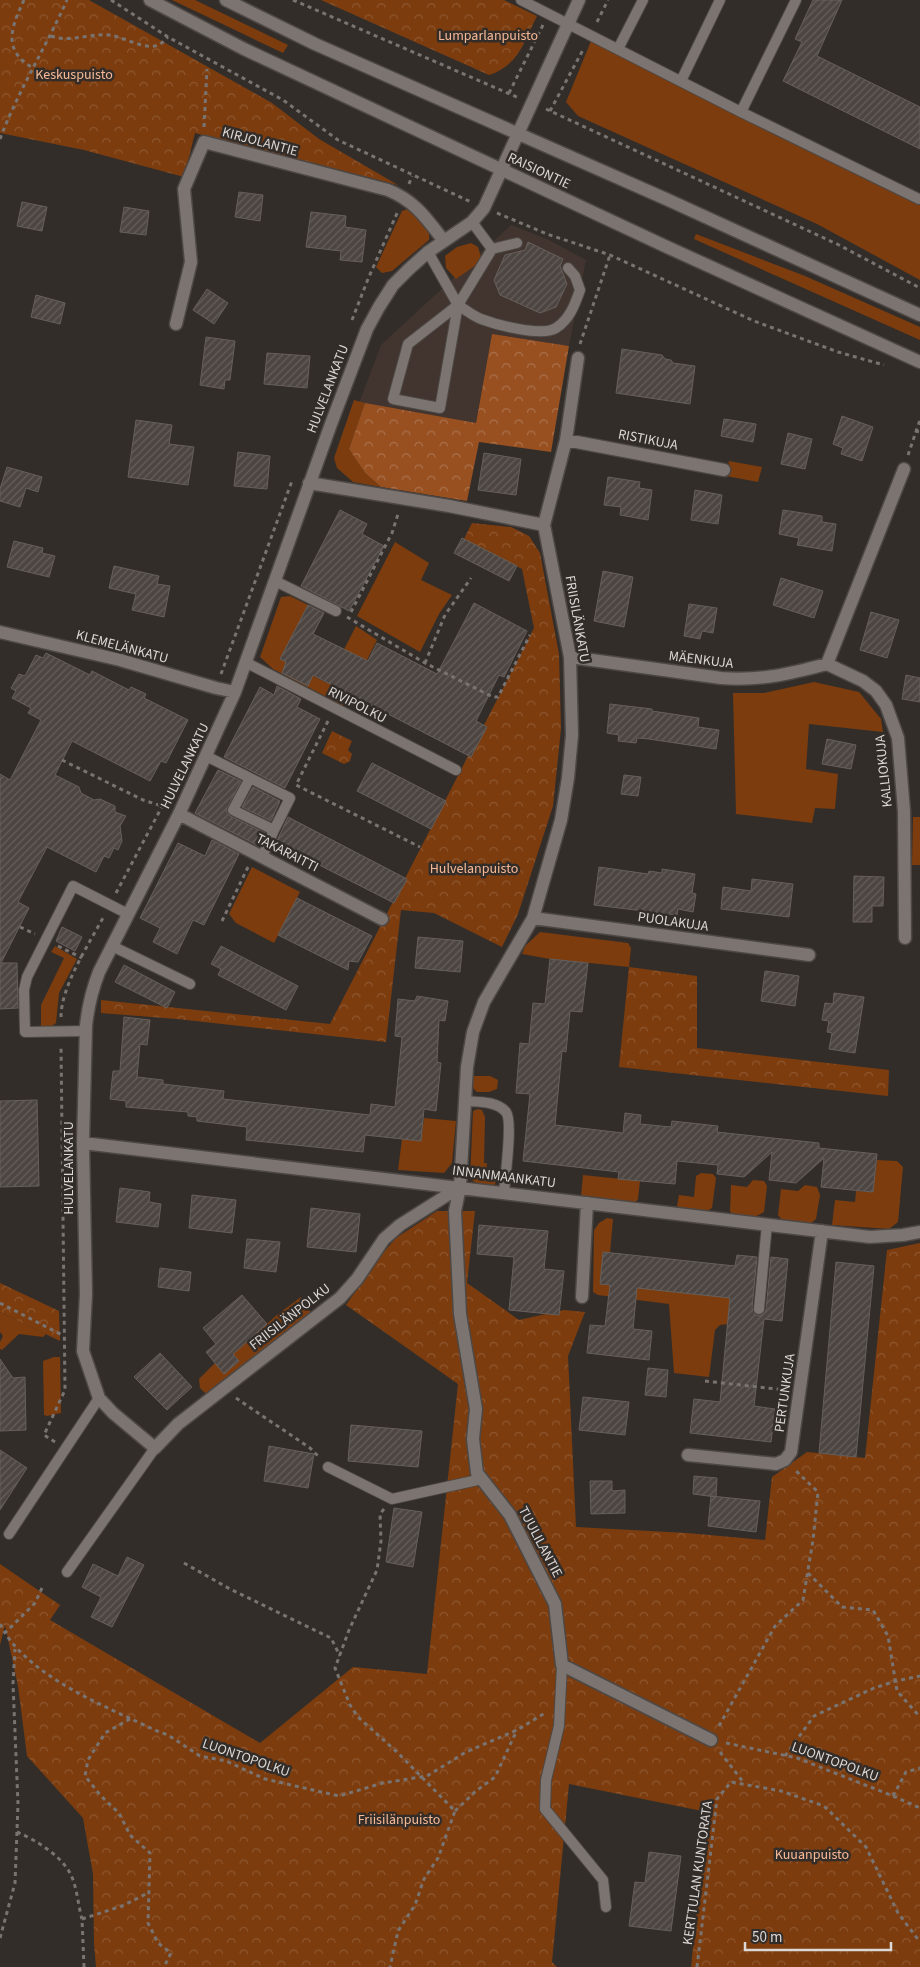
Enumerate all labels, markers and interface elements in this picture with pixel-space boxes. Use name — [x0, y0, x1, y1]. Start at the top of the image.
park label: Lumparlanpuisto — [438, 26, 538, 46]
park label: Keskuspuisto — [35, 65, 113, 85]
street label: KIRJOLANTIE — [220, 122, 300, 162]
street label: RAISIONTIE — [504, 148, 574, 194]
street label: HULVELANKATU — [302, 342, 354, 436]
street label: RISTIKUJA — [616, 424, 680, 456]
street label: FRIISILÄNKATU — [559, 574, 595, 664]
street label: KLEMELÄNKATU — [74, 625, 170, 669]
street label: MÄENKUJA — [668, 646, 735, 674]
street label: RIVIPOLKU — [324, 682, 390, 728]
street label: HULVELANKATU — [156, 720, 214, 812]
street label: KALLIOKUJA — [870, 733, 898, 808]
street label: TAKARAITTI — [252, 829, 322, 877]
park label: Hulvelanpuisto — [430, 859, 518, 879]
street label: PUOLAKUJA — [636, 907, 710, 937]
street label: HULVELANKATU — [59, 1121, 79, 1215]
street label: INNANMAANKATU — [451, 1161, 557, 1193]
street label: FRIISILÄNPOLKU — [245, 1279, 335, 1355]
street label: PERTUNKUJA — [770, 1352, 800, 1434]
street label: TUULILANTIE — [513, 1503, 567, 1581]
street label: LUONTOPOLKU — [200, 1734, 292, 1782]
street label: LUONTOPOLKU — [789, 1737, 881, 1787]
street label: KERTTULAN KUNTORATA — [678, 1799, 718, 1946]
park label: Friisilänpuisto — [358, 1810, 440, 1830]
park label: Kuuanpuisto — [775, 1845, 849, 1865]
scale bar — [745, 1920, 891, 1952]
text: 50 m — [752, 1927, 782, 1948]

